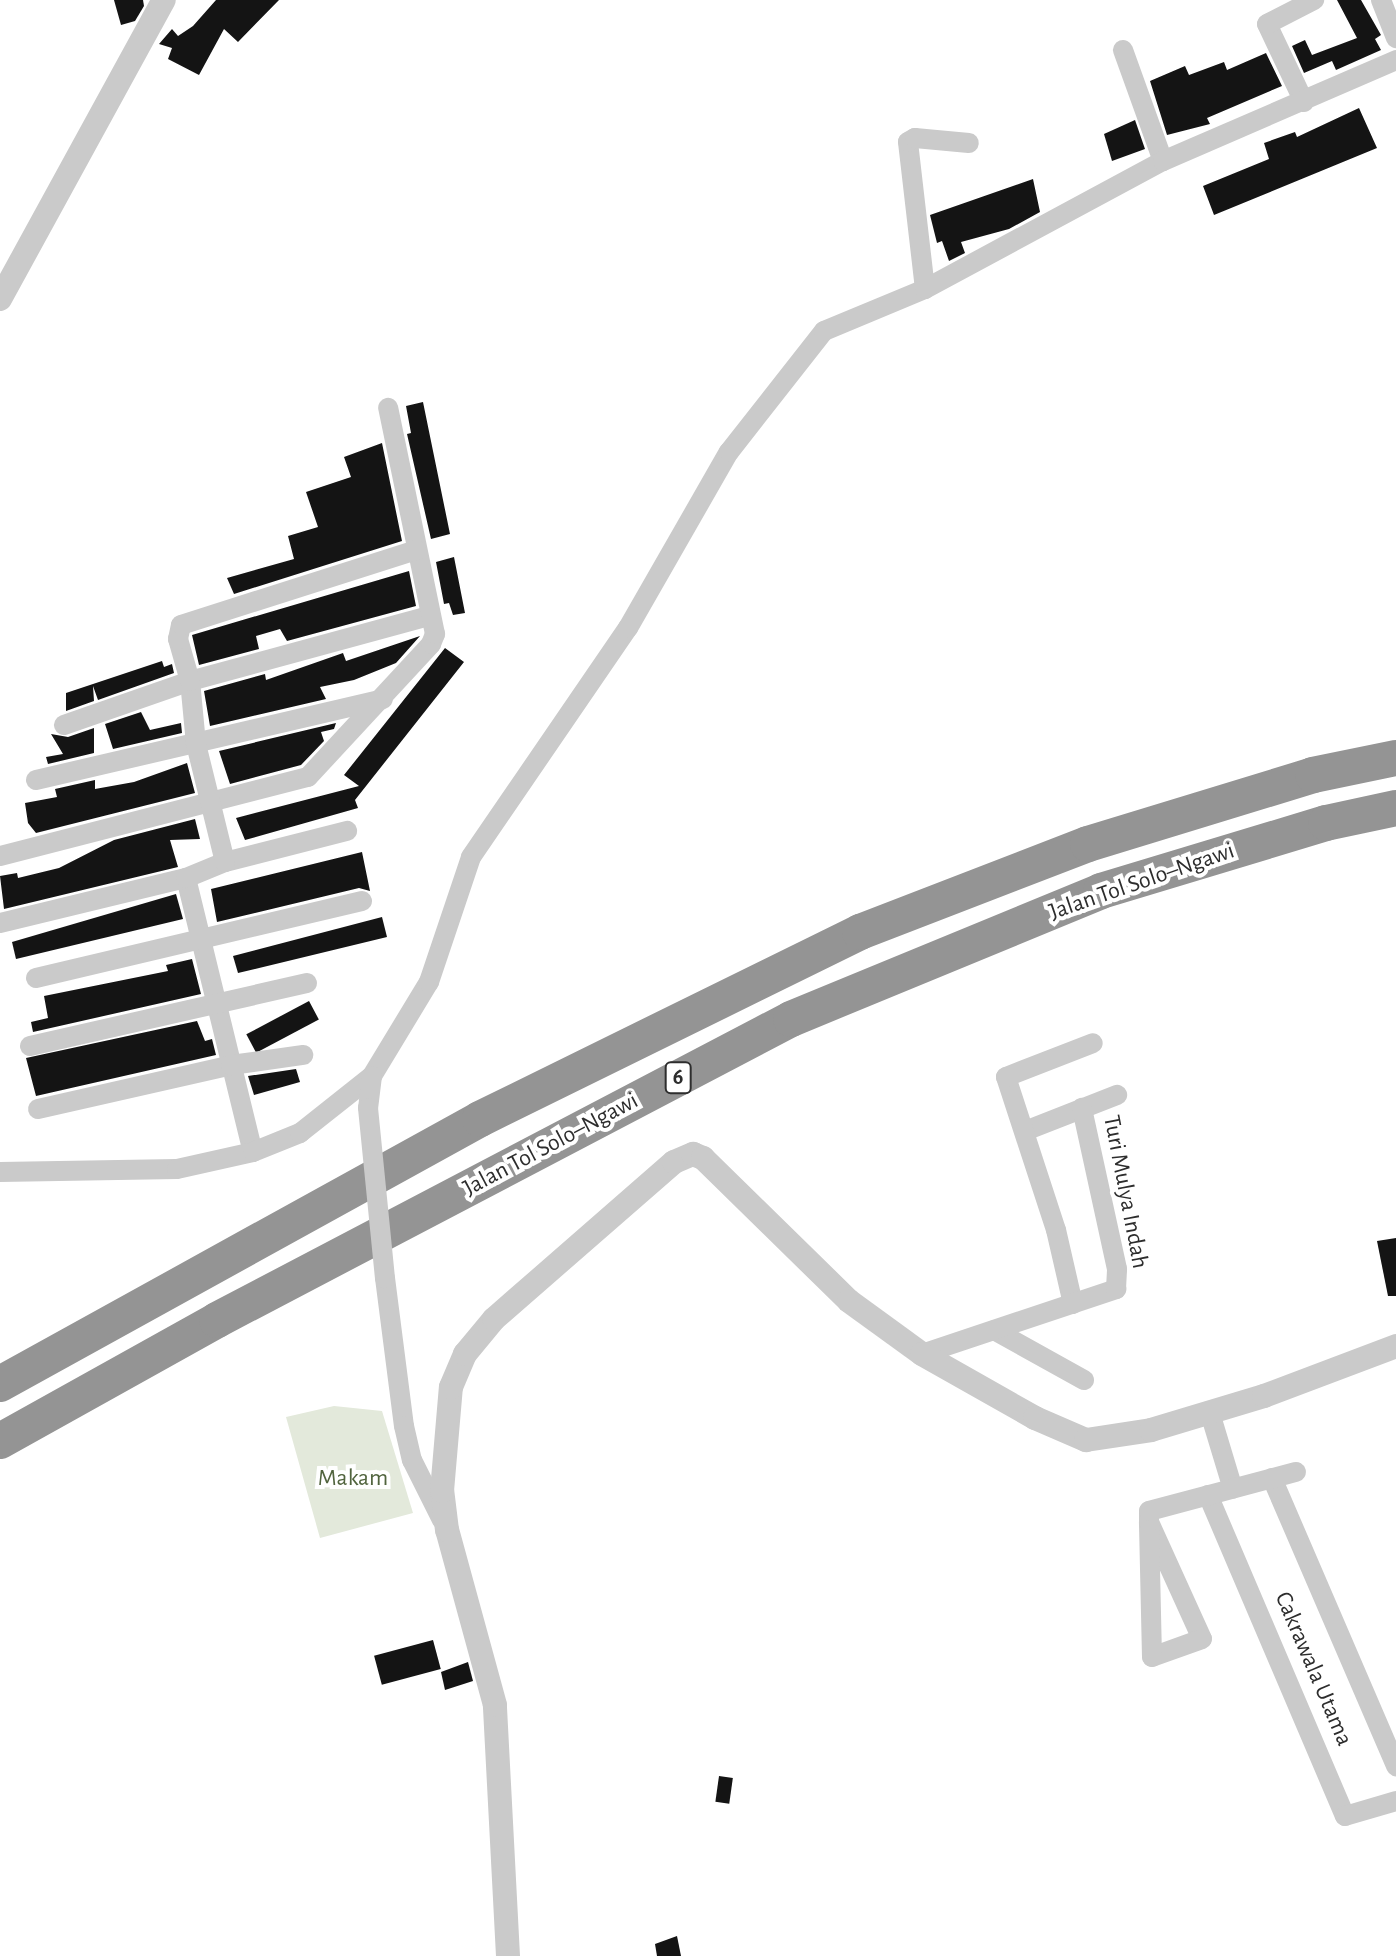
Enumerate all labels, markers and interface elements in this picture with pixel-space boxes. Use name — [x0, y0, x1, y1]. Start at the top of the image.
street label: Jalan Tol Solo–Ngawi — [1046, 837, 1238, 927]
road number: 6 — [664, 1060, 692, 1096]
street label: Jalan Tol Solo–Ngawi — [459, 1087, 643, 1203]
street label: Turi Mulya Indah — [1096, 1113, 1154, 1271]
park label: Makam — [318, 1465, 388, 1493]
street label: Cakrawala Utama — [1268, 1588, 1358, 1750]

